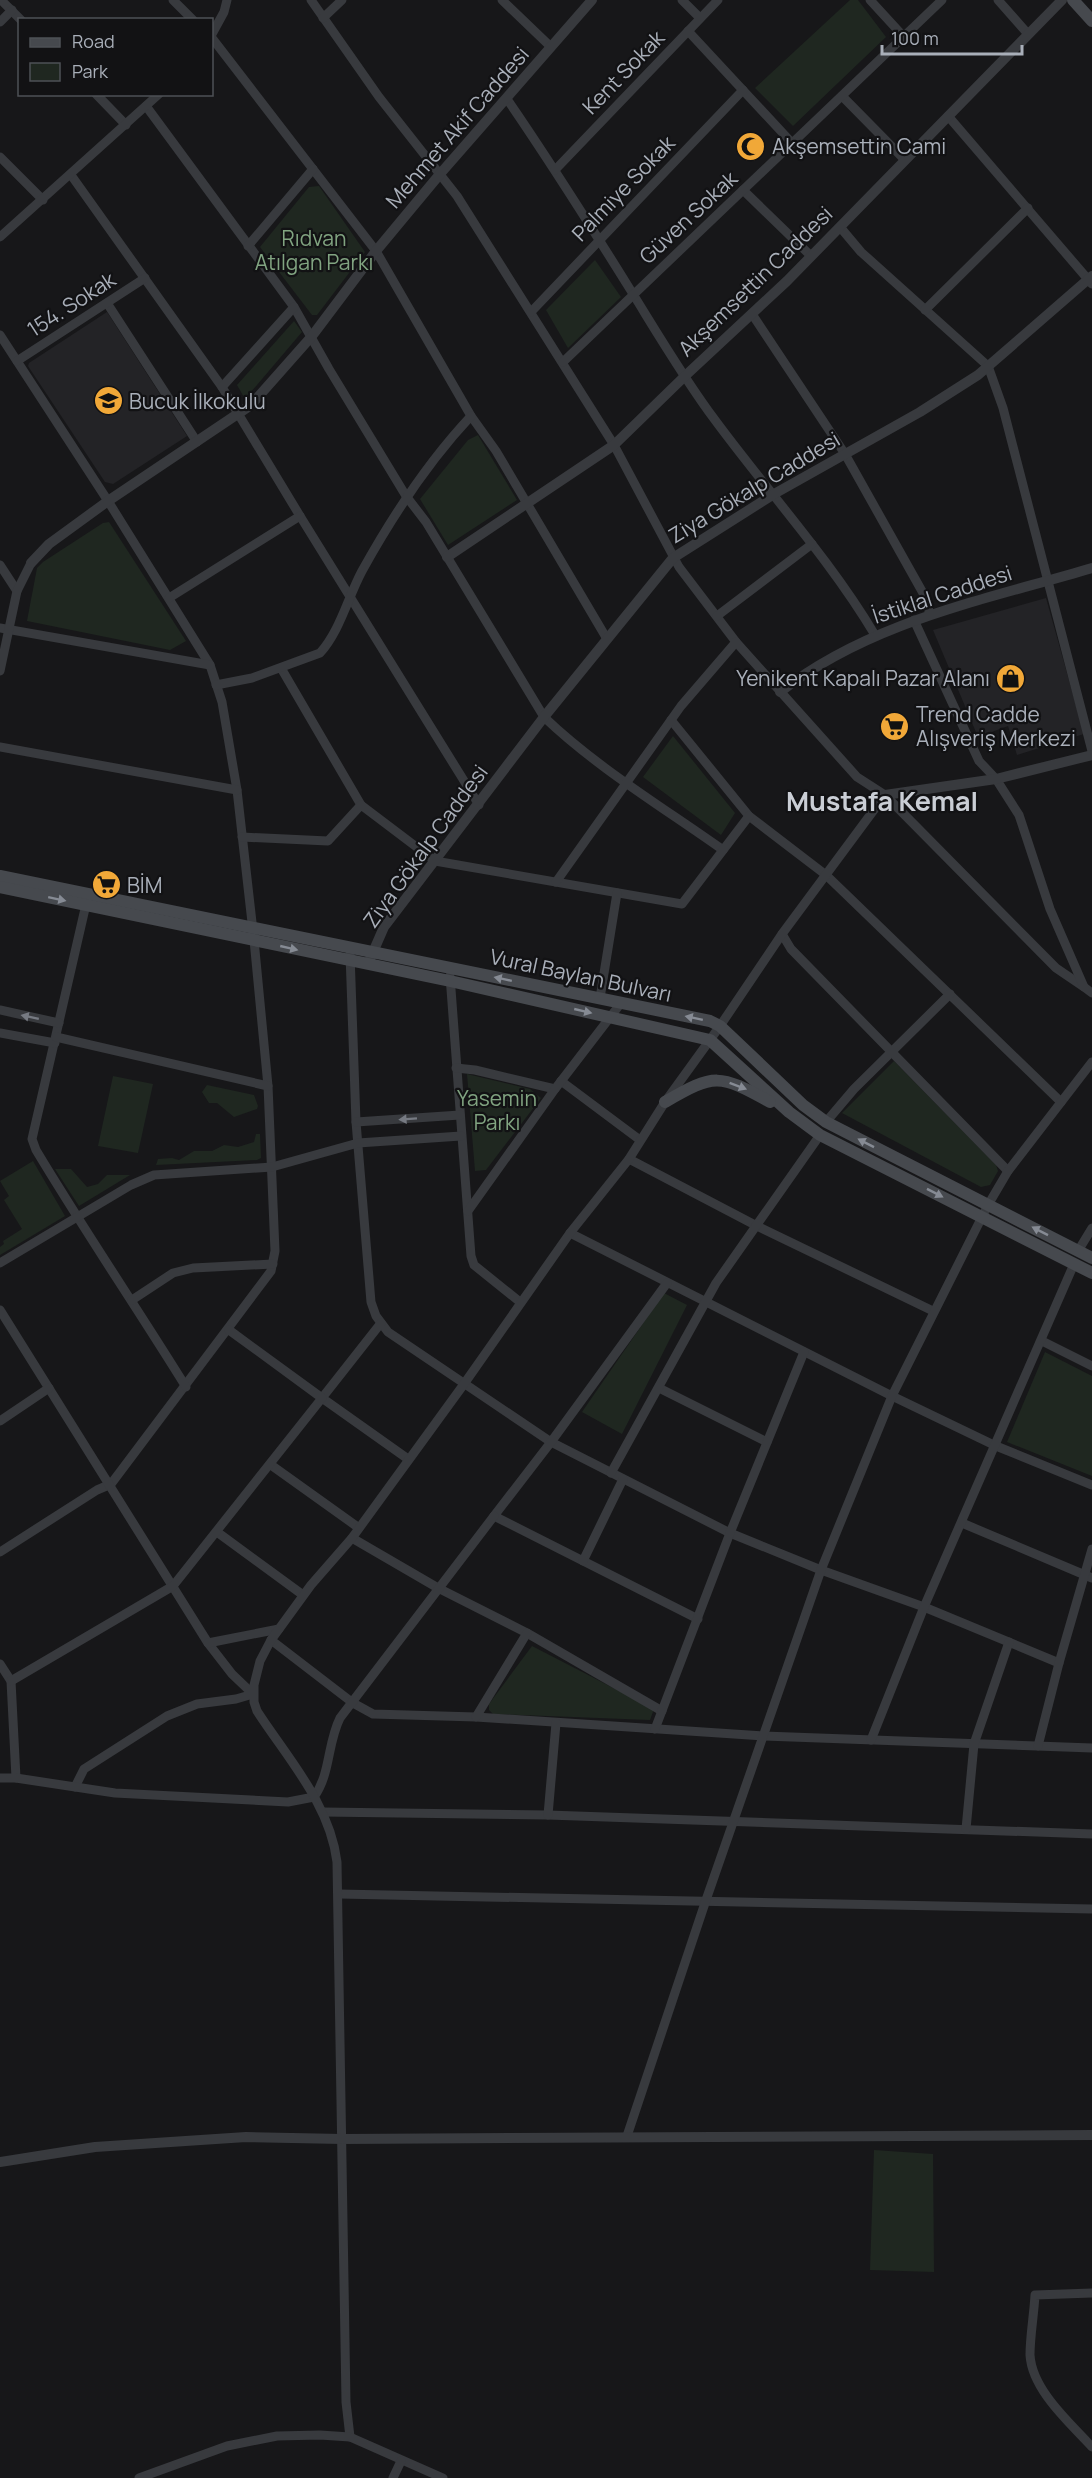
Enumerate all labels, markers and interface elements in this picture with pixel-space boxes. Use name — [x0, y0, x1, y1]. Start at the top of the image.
legend — [18, 18, 213, 96]
scale bar — [882, 18, 1022, 56]
street label: Kent Sokak — [576, 24, 670, 120]
text: 100 m — [891, 26, 939, 50]
text: Road — [72, 29, 115, 53]
street label: Mehmet Akif Caddesi — [379, 40, 535, 214]
text: Park — [72, 59, 109, 83]
street label: Palmiye Sokak — [566, 129, 681, 247]
mosque icon: Akşemsettin Cami — [735, 130, 767, 162]
place label: Akşemsettin Cami — [772, 132, 946, 160]
street label: Güven Sokak — [633, 164, 743, 270]
street label: Akşemsettin Caddesi — [672, 200, 838, 362]
park label: Rıdvan Atılgan Parkı — [255, 224, 373, 276]
street label: 154. Sokak — [22, 265, 121, 343]
school or university icon: Bucuk İlkokulu — [92, 385, 124, 417]
place label: Bucuk İlkokulu — [129, 387, 266, 415]
street label: Ziya Gökalp Caddesi — [663, 425, 845, 549]
street label: İstiklal Caddesi — [869, 558, 1015, 630]
shop icon: Yenikent Kapalı Pazar Alanı — [995, 662, 1027, 694]
place label: Yenikent Kapalı Pazar Alanı — [736, 664, 990, 692]
place label: Trend Cadde Alışveriş Merkezi — [916, 700, 1076, 752]
supermarket icon: Trend Cadde Alışveriş Merkezi — [879, 710, 911, 742]
street label: Ziya Gökalp Caddesi — [356, 759, 494, 933]
district label: Mustafa Kemal — [786, 782, 978, 819]
supermarket icon: BİM — [90, 869, 122, 901]
place label: BİM — [127, 871, 162, 899]
one-way arrow — [48, 895, 67, 905]
street label: Vural Baylan Bulvarı — [488, 942, 674, 1008]
one-way arrow — [280, 943, 299, 953]
one-way arrow — [494, 973, 513, 983]
one-way arrow — [573, 1006, 592, 1016]
one-way arrow — [20, 1011, 39, 1021]
one-way arrow — [685, 1013, 704, 1022]
one-way arrow — [729, 1081, 747, 1091]
park label: Yasemin Parkı — [457, 1084, 537, 1136]
one-way arrow — [399, 1114, 418, 1123]
one-way arrow — [858, 1138, 875, 1148]
one-way arrow — [927, 1188, 944, 1198]
one-way arrow — [1031, 1227, 1049, 1237]

